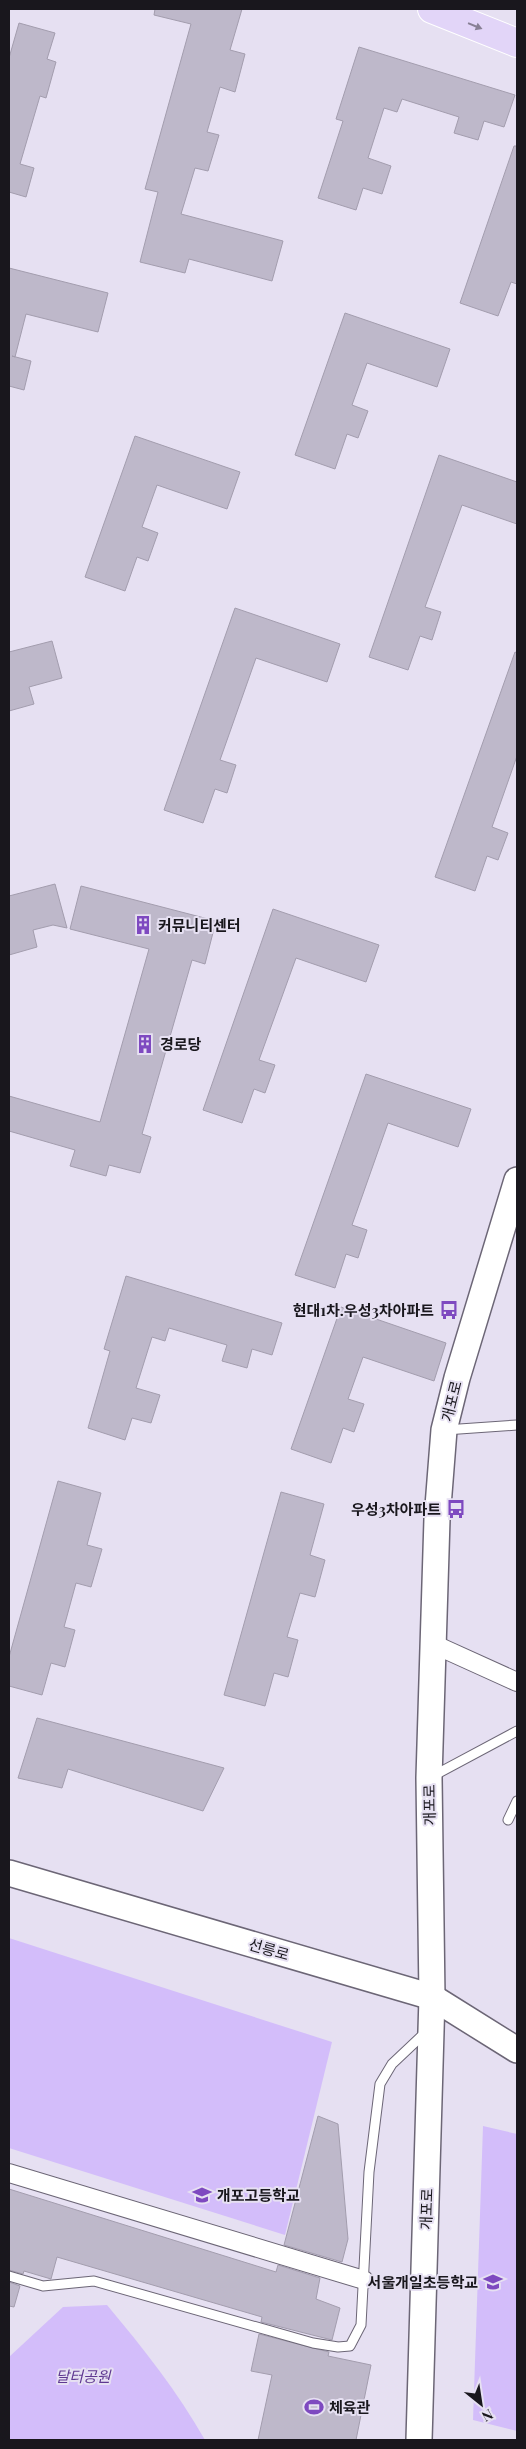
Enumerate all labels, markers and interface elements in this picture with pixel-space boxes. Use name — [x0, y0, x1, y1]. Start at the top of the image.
one-way arrow — [467, 23, 482, 30]
building icon: 커뮤니티센터 — [132, 914, 154, 936]
place label: 커뮤니티센터 — [158, 915, 241, 935]
building icon: 경로당 — [134, 1033, 156, 1055]
place label: 경로당 — [160, 1034, 202, 1054]
bus stop icon: 현대1차.우성3차아파트 — [438, 1299, 460, 1321]
place label: 현대1차.우성3차아파트 — [293, 1300, 434, 1320]
street label: 개포로 — [436, 1378, 466, 1424]
bus stop icon: 우성3차아파트 — [445, 1498, 467, 1520]
place label: 우성3차아파트 — [351, 1499, 441, 1519]
street label: 개포로 — [419, 1784, 439, 1826]
street label: 선릉로 — [246, 1934, 292, 1964]
school or university icon: 개포고등학교 — [191, 2184, 213, 2206]
place label: 개포고등학교 — [217, 2185, 300, 2205]
street label: 개포로 — [415, 2188, 437, 2230]
school or university icon: 서울개일초등학교 — [482, 2271, 504, 2293]
place label: 서울개일초등학교 — [368, 2272, 478, 2292]
park label: 달터공원 — [55, 2366, 112, 2386]
north arrow — [456, 2379, 506, 2429]
sports icon: 체육관 — [303, 2396, 325, 2418]
place label: 체육관 — [329, 2397, 371, 2417]
text: N — [479, 2405, 497, 2426]

